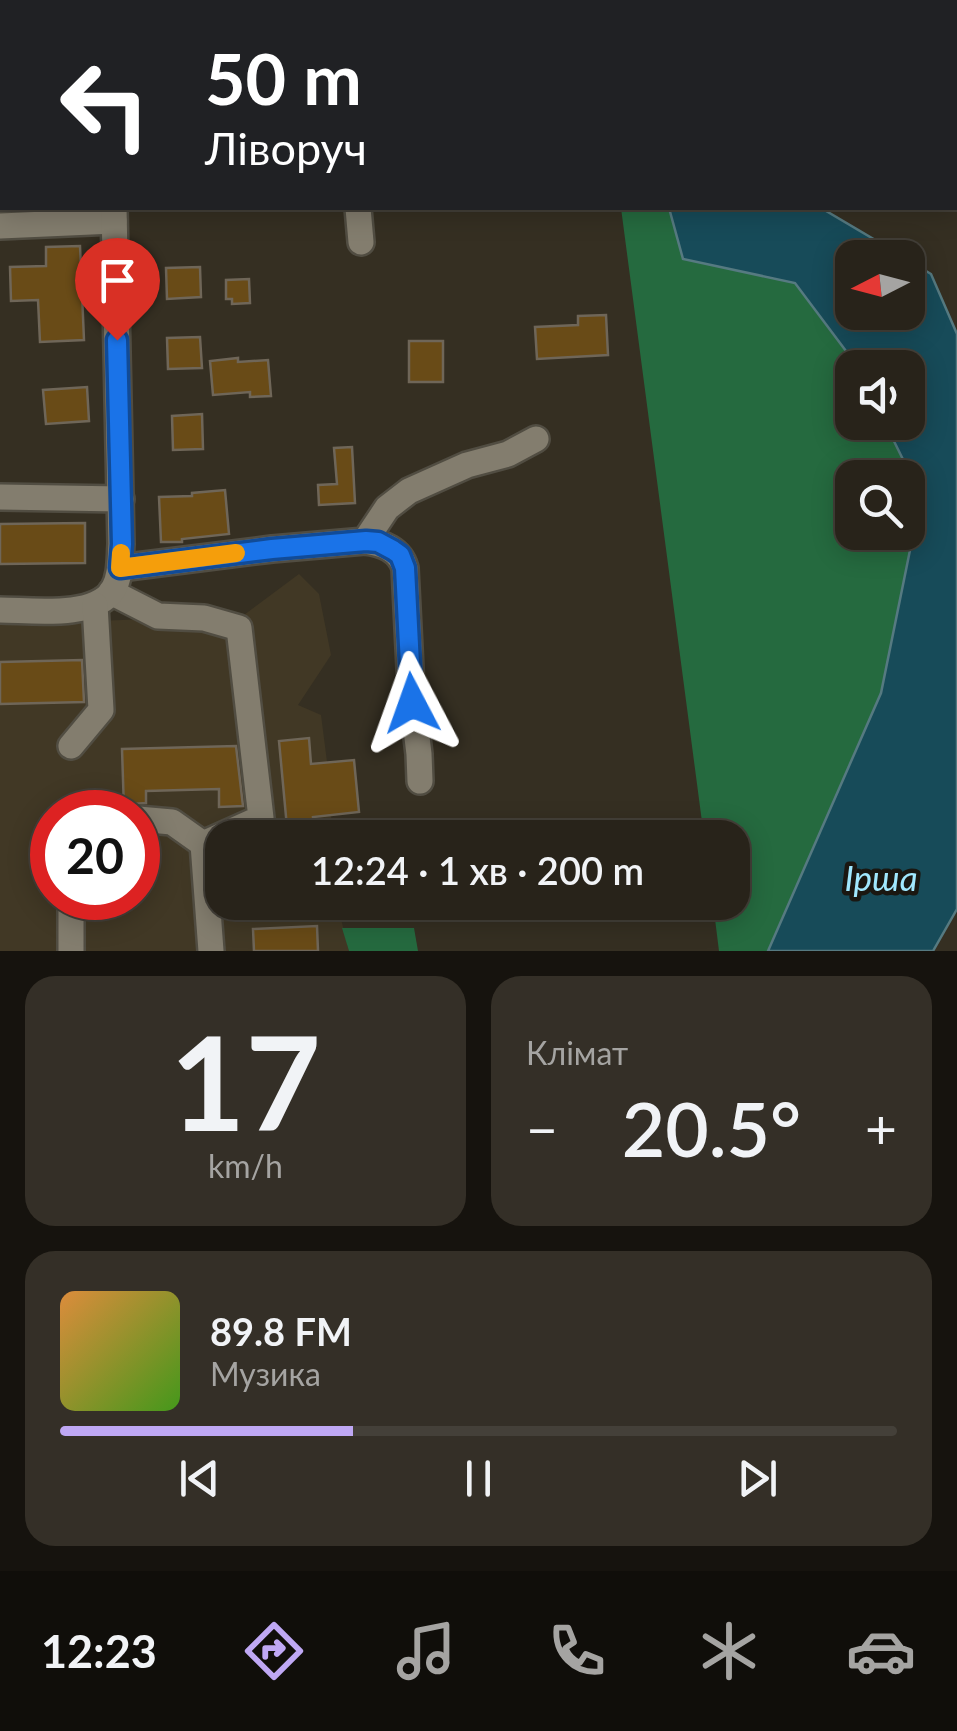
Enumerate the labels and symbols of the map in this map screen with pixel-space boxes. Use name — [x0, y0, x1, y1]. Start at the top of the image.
pin — [75, 238, 160, 341]
north arrow — [835, 240, 925, 330]
position arrow — [360, 651, 464, 755]
speed limit sign: 20 — [30, 790, 160, 920]
water label: Ірша — [844, 856, 918, 898]

